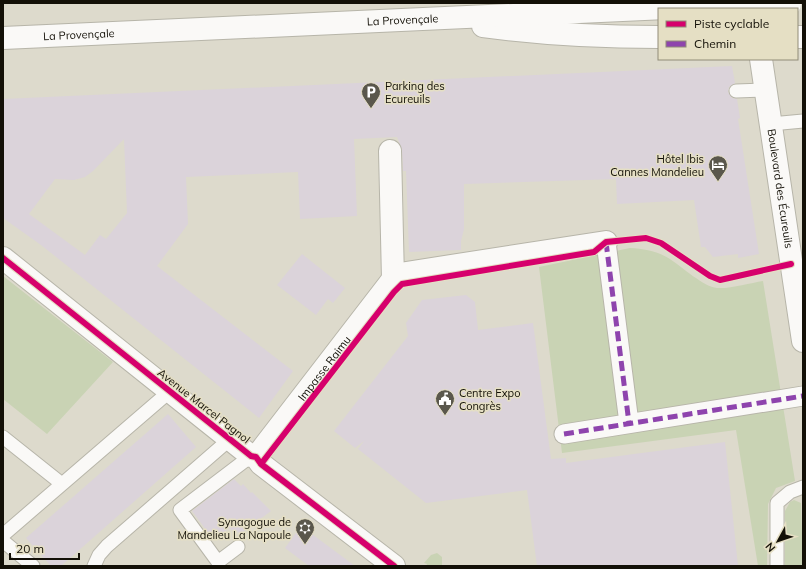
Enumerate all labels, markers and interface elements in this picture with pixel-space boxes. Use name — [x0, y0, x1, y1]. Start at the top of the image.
legend — [658, 8, 798, 60]
street label: La Provençale — [367, 11, 439, 29]
text: Piste cyclable — [694, 16, 769, 31]
street label: La Provençale — [43, 26, 115, 43]
text: Chemin — [694, 36, 736, 51]
place label: Parking des Ecureuils — [385, 79, 445, 106]
parking icon: Parking des Ecureuils — [360, 81, 382, 109]
street label: Boulevard des Écureuils — [764, 128, 796, 249]
place label: Hôtel Ibis Cannes Mandelieu — [610, 152, 704, 179]
hotel icon: Hôtel Ibis Cannes Mandelieu — [707, 154, 729, 182]
street label: Impasse Raimu — [295, 333, 354, 404]
street label: Avenue Marcel Pagnol — [155, 366, 253, 446]
place label: Centre Expo Congrès — [459, 386, 520, 413]
public building icon: Centre Expo Congrès — [434, 388, 456, 416]
place label: Synagogue de Mandelieu La Napoule — [177, 515, 291, 542]
synagogue icon: Synagogue de Mandelieu La Napoule — [294, 517, 316, 545]
north arrow — [758, 521, 798, 561]
scale bar — [10, 535, 79, 561]
text: N — [762, 540, 778, 555]
text: 20 m — [16, 541, 44, 556]

